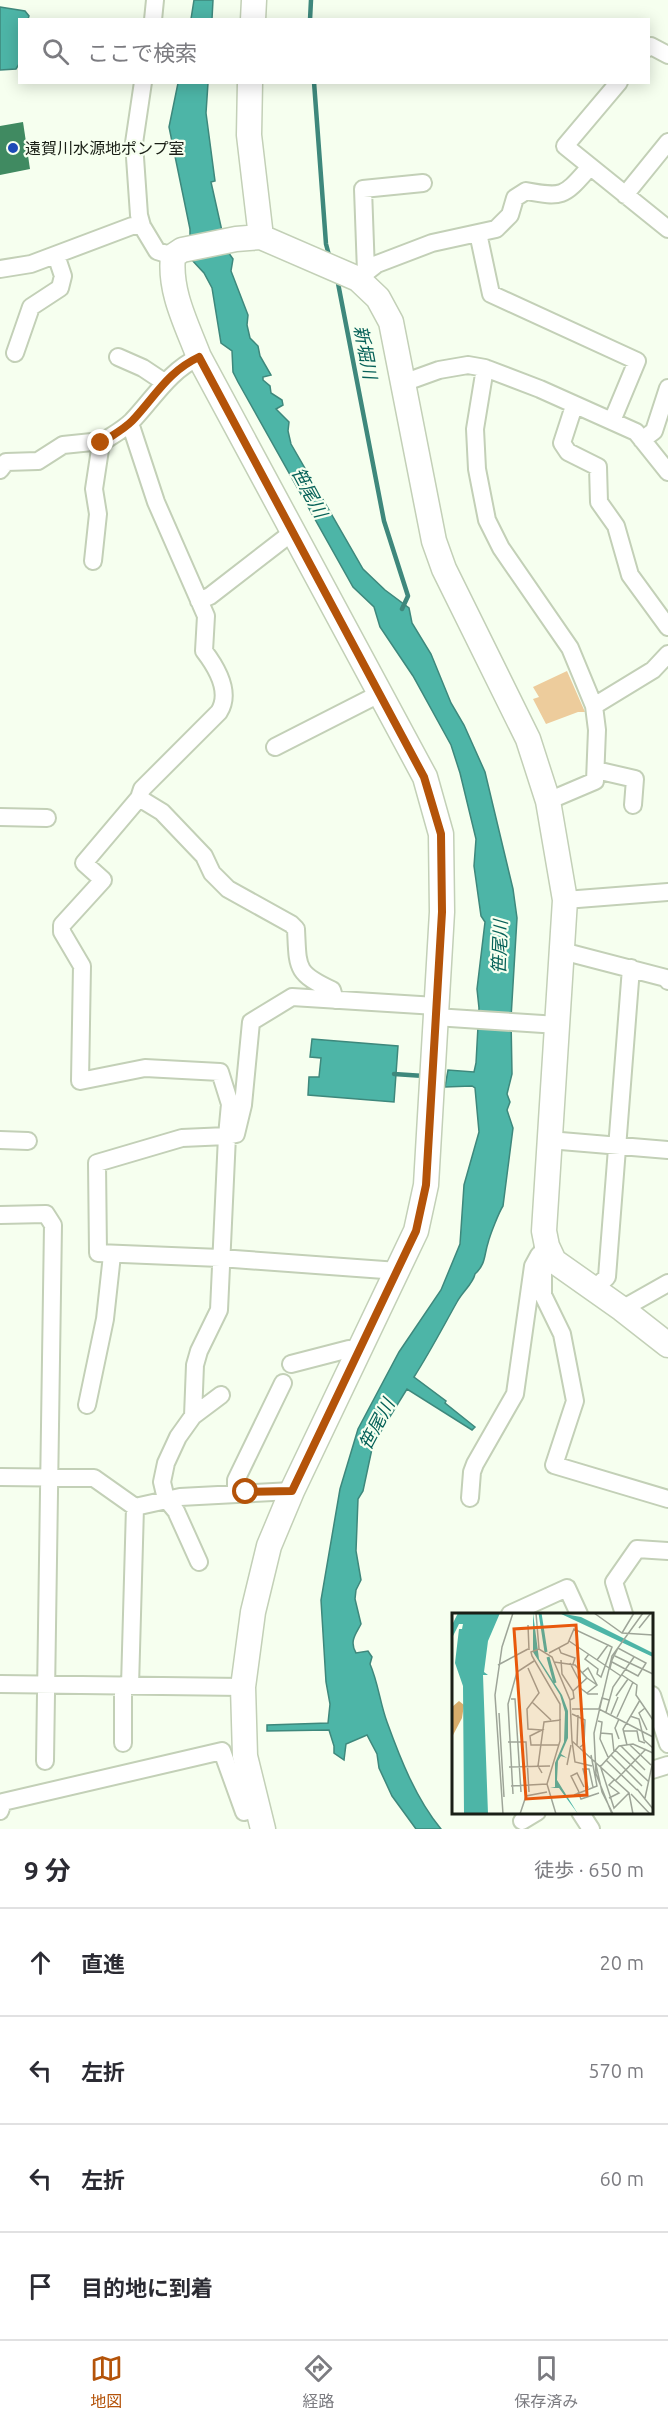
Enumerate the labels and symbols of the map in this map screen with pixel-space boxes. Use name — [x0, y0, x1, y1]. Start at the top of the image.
place label: 遠賀川水源地ポンプ室 — [25, 139, 185, 157]
marker: 遠賀川水源地ポンプ室 — [6, 141, 20, 155]
water label: 新堀川 — [351, 324, 381, 382]
route end — [87, 429, 113, 455]
water label: 笹尾川 — [288, 463, 332, 522]
water label: 笹尾川 — [488, 918, 510, 974]
water label: 笹尾川 — [354, 1394, 398, 1453]
route start — [232, 1478, 258, 1504]
inset map — [452, 1613, 653, 1814]

